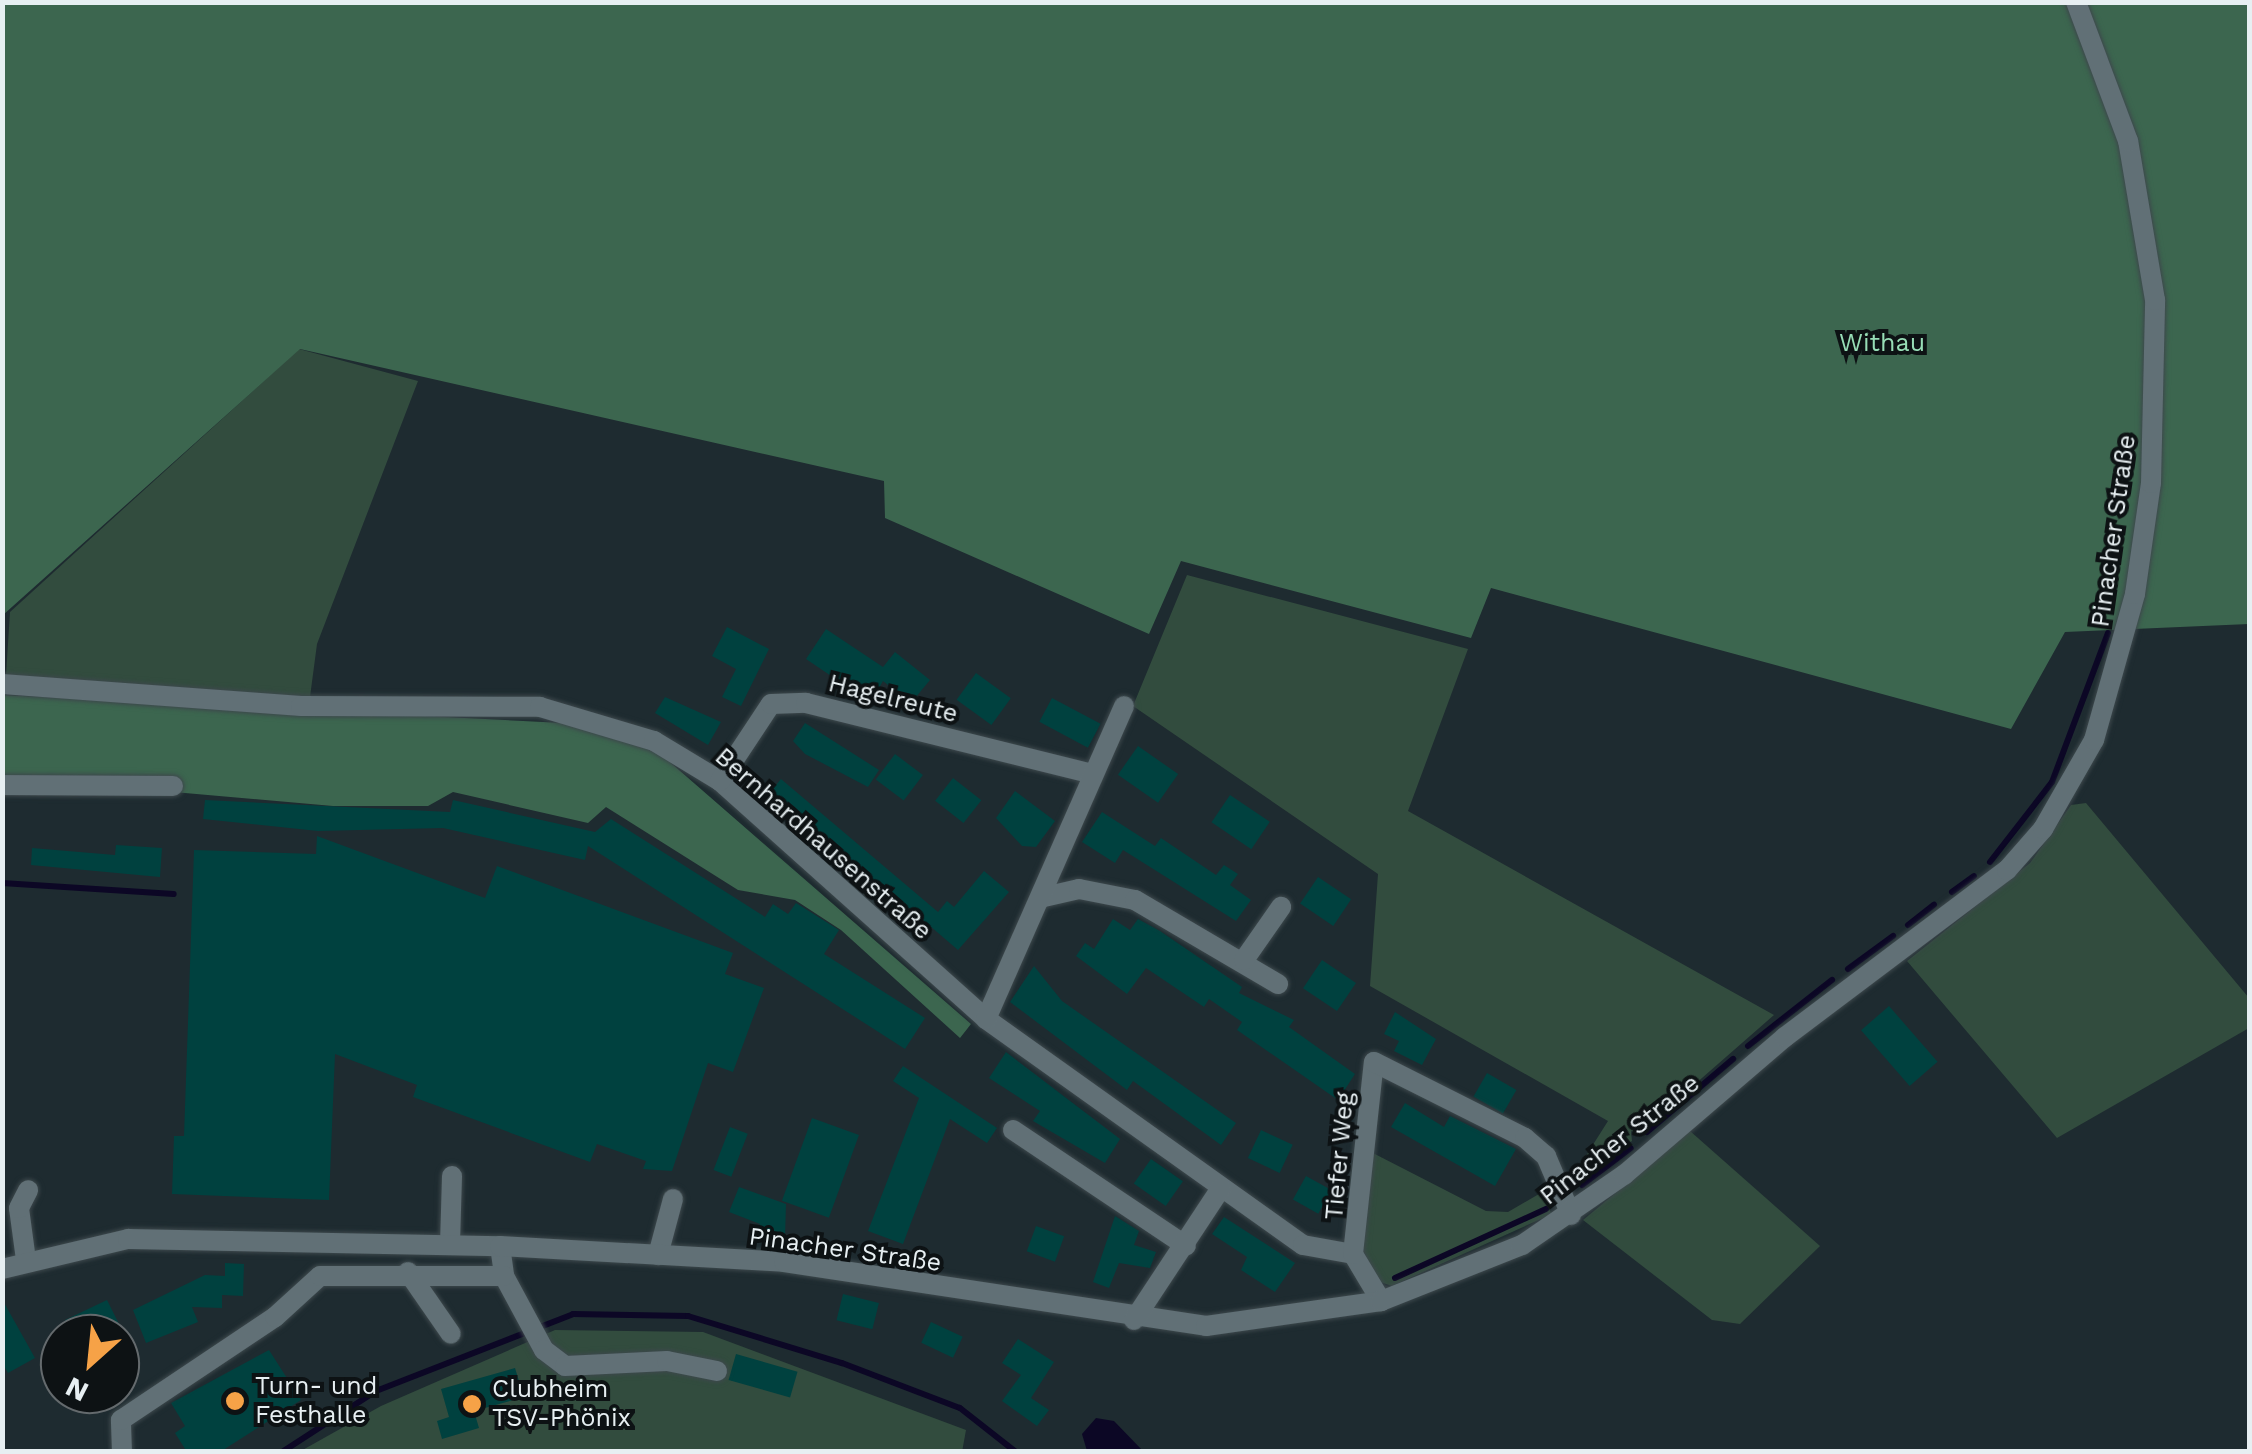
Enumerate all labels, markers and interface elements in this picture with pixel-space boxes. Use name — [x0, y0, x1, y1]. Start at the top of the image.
park label: Withau — [1839, 328, 1925, 358]
street label: Pinacher Straße — [2086, 433, 2142, 629]
street label: Hagelreute — [825, 668, 961, 730]
street label: Bernhardhausenstraße — [709, 742, 937, 946]
street label: Pinacher Straße — [1534, 1068, 1706, 1212]
street label: Tiefer Weg — [1319, 1090, 1361, 1222]
street label: Pinacher Straße — [747, 1222, 943, 1278]
north arrow — [40, 1314, 140, 1414]
text: N — [60, 1370, 94, 1409]
place label: Turn- und Festhalle — [255, 1372, 377, 1431]
place label: Clubheim TSV-Phönix — [492, 1375, 631, 1434]
marker: Turn- und Festhalle — [224, 1390, 246, 1412]
marker: Clubheim TSV-Phönix — [461, 1393, 483, 1415]

